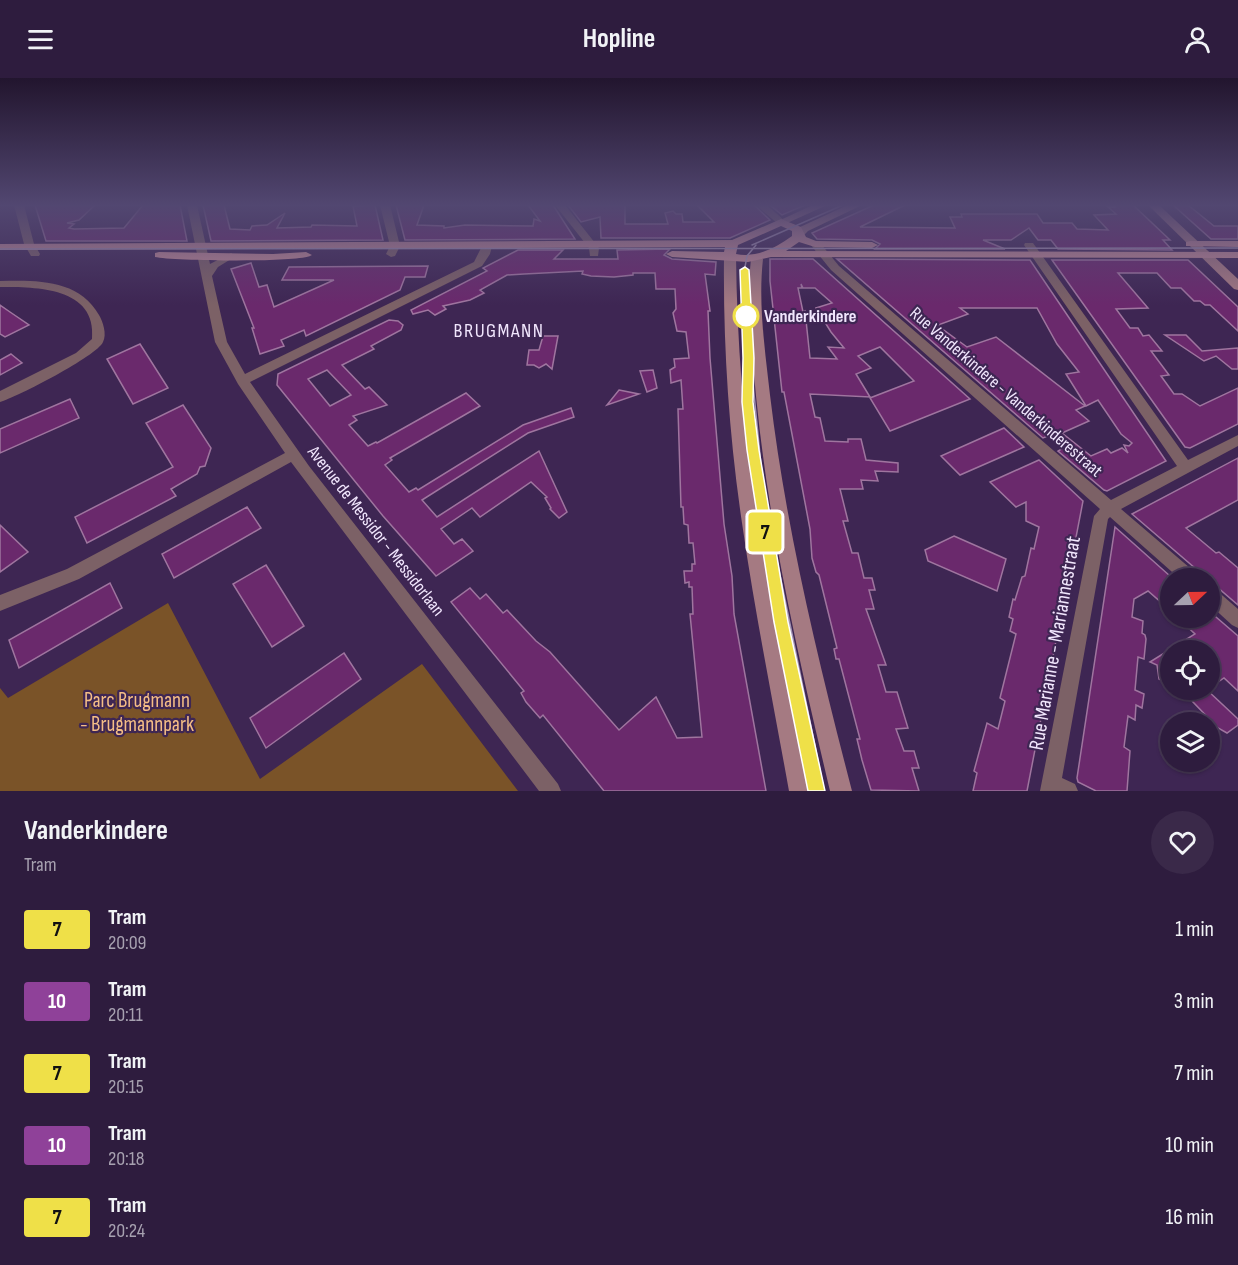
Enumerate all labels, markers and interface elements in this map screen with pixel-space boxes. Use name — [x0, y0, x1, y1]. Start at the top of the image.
icon: menu — [24, 23, 57, 56]
text: Hopline — [583, 23, 655, 55]
icon: person — [1181, 23, 1214, 56]
marker: Vanderkindere — [733, 303, 759, 329]
street label: Rue Vanderkindere - Vanderkinderestraat — [905, 303, 1107, 482]
place label: Vanderkindere — [764, 306, 856, 327]
district label: BRUGMANN — [454, 319, 544, 343]
street label: Avenue de Messidor - Messidorlaan — [302, 441, 449, 620]
line badge: 7 — [746, 512, 784, 552]
text: 7 — [760, 520, 770, 545]
street label: Rue Marianne - Mariannestraat — [1024, 534, 1086, 752]
north arrow — [1160, 568, 1220, 628]
map controls — [1160, 568, 1220, 772]
button: locate — [1160, 640, 1220, 700]
park label: Parc Brugmann - Brugmannpark — [80, 688, 194, 737]
button: layers — [1160, 712, 1220, 772]
button: heart — [1151, 811, 1214, 874]
text: Vanderkindere — [24, 814, 168, 847]
text: Tram — [24, 853, 57, 877]
text: Tram — [108, 904, 146, 931]
text: 1 min — [1175, 916, 1214, 943]
text: 7 — [52, 917, 62, 942]
text: 20:09 — [108, 931, 146, 955]
text: Tram — [108, 976, 146, 1003]
text: 3 min — [1174, 988, 1214, 1015]
text: 10 — [48, 989, 66, 1014]
text: 20:11 — [108, 1003, 143, 1027]
text: Tram — [108, 1048, 146, 1075]
text: 7 min — [1174, 1060, 1214, 1087]
text: 7 — [52, 1061, 62, 1086]
text: 20:15 — [108, 1075, 144, 1099]
text: Tram — [108, 1120, 146, 1147]
text: 10 min — [1165, 1132, 1214, 1159]
text: 10 — [48, 1133, 66, 1158]
text: 20:18 — [108, 1147, 144, 1171]
text: Tram — [108, 1192, 146, 1219]
text: 16 min — [1166, 1204, 1214, 1231]
text: 7 — [52, 1205, 62, 1230]
text: 20:24 — [108, 1219, 145, 1243]

